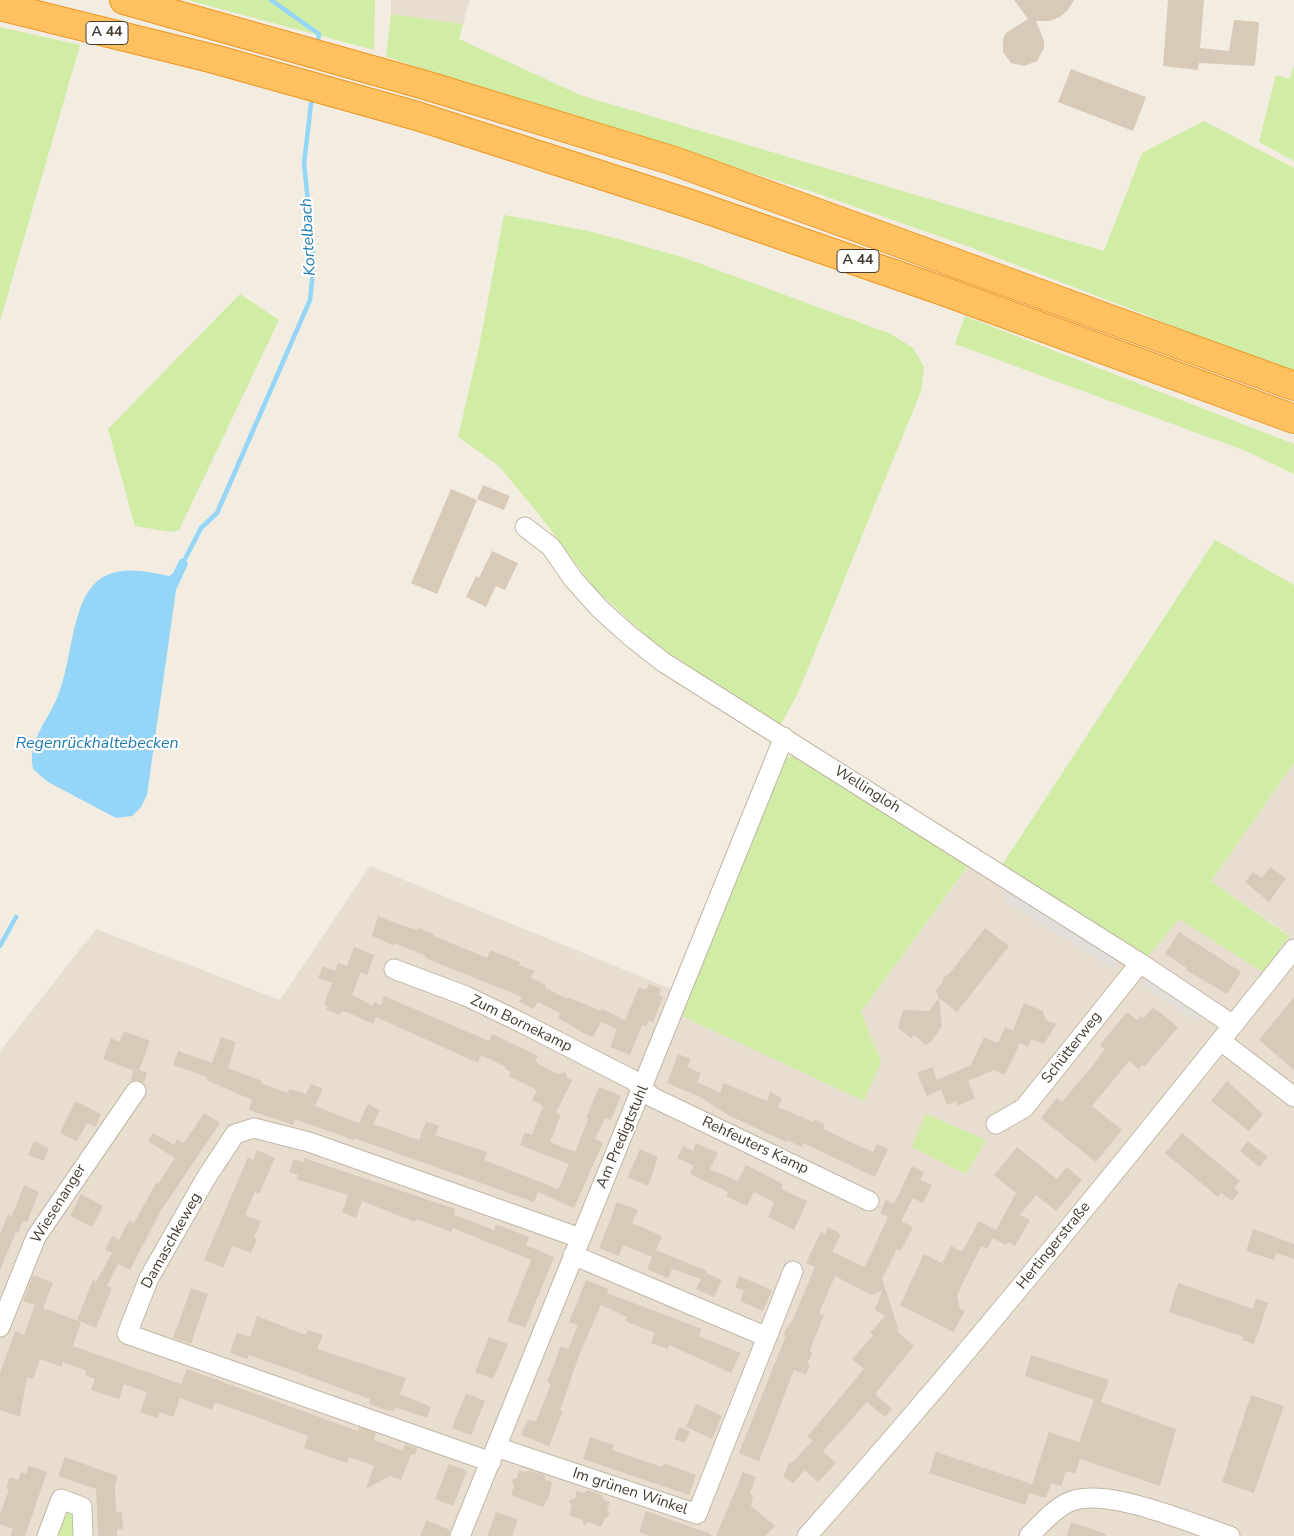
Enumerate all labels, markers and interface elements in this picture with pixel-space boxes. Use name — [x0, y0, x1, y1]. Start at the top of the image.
road number: A 44 — [86, 22, 128, 44]
water label: Kortelbach — [297, 198, 321, 276]
road number: A 44 — [837, 250, 879, 272]
water label: Regenrückhaltebecken — [16, 734, 178, 754]
street label: Wellingloh — [831, 763, 903, 817]
street label: Zum Bornekamp — [467, 992, 575, 1056]
street label: Schütterweg — [1038, 1008, 1106, 1088]
street label: Am Predigtstuhl — [593, 1083, 653, 1191]
street label: Rehfeuters Kamp — [699, 1113, 811, 1179]
street label: Wiesenanger — [27, 1161, 91, 1247]
street label: Damaschkeweg — [138, 1190, 206, 1292]
street label: Hertingerstraße — [1013, 1199, 1095, 1293]
street label: Im grünen Winkel — [570, 1465, 690, 1519]

